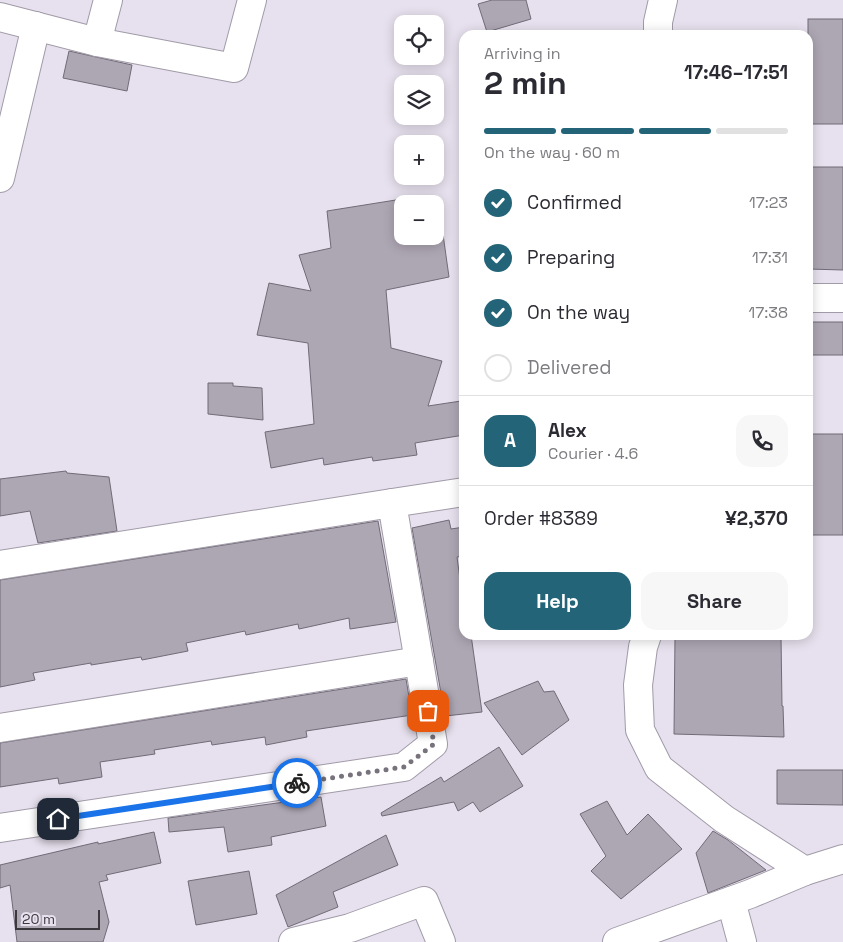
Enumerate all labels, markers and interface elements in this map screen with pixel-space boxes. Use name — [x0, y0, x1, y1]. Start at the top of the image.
map controls — [394, 15, 444, 245]
button: locate — [394, 15, 444, 65]
text: Arriving in — [484, 43, 561, 64]
text: 17:46–17:51 — [684, 60, 788, 85]
text: 2 min — [484, 63, 567, 103]
button: layers — [394, 75, 444, 125]
button: + — [394, 135, 444, 185]
text: On the way · 60 m — [484, 142, 620, 163]
icon: check — [484, 189, 512, 217]
text: Confirmed — [527, 190, 622, 215]
text: 17:23 — [749, 192, 788, 213]
button: − — [394, 195, 444, 245]
icon: check — [484, 244, 512, 272]
text: Preparing — [527, 245, 615, 270]
text: 17:31 — [752, 247, 788, 268]
icon: check — [484, 299, 512, 327]
text: On the way — [527, 300, 630, 325]
text: 17:38 — [749, 302, 788, 323]
text: Delivered — [527, 355, 612, 380]
button: phone — [736, 415, 788, 467]
text: Alex — [548, 418, 587, 443]
text: A — [504, 428, 516, 453]
text: Courier · 4.6 — [548, 443, 638, 464]
text: Order #8389 — [484, 506, 598, 531]
text: ¥2,370 — [725, 506, 788, 531]
button: Help — [484, 572, 631, 630]
button: Share — [641, 572, 788, 630]
pin — [407, 690, 449, 732]
icon: bag — [414, 697, 442, 725]
courier — [272, 758, 322, 808]
icon: bike — [283, 769, 311, 797]
pin — [37, 798, 79, 840]
icon: home — [44, 805, 72, 833]
scale bar — [15, 907, 100, 930]
text: 20 m — [22, 910, 55, 928]

